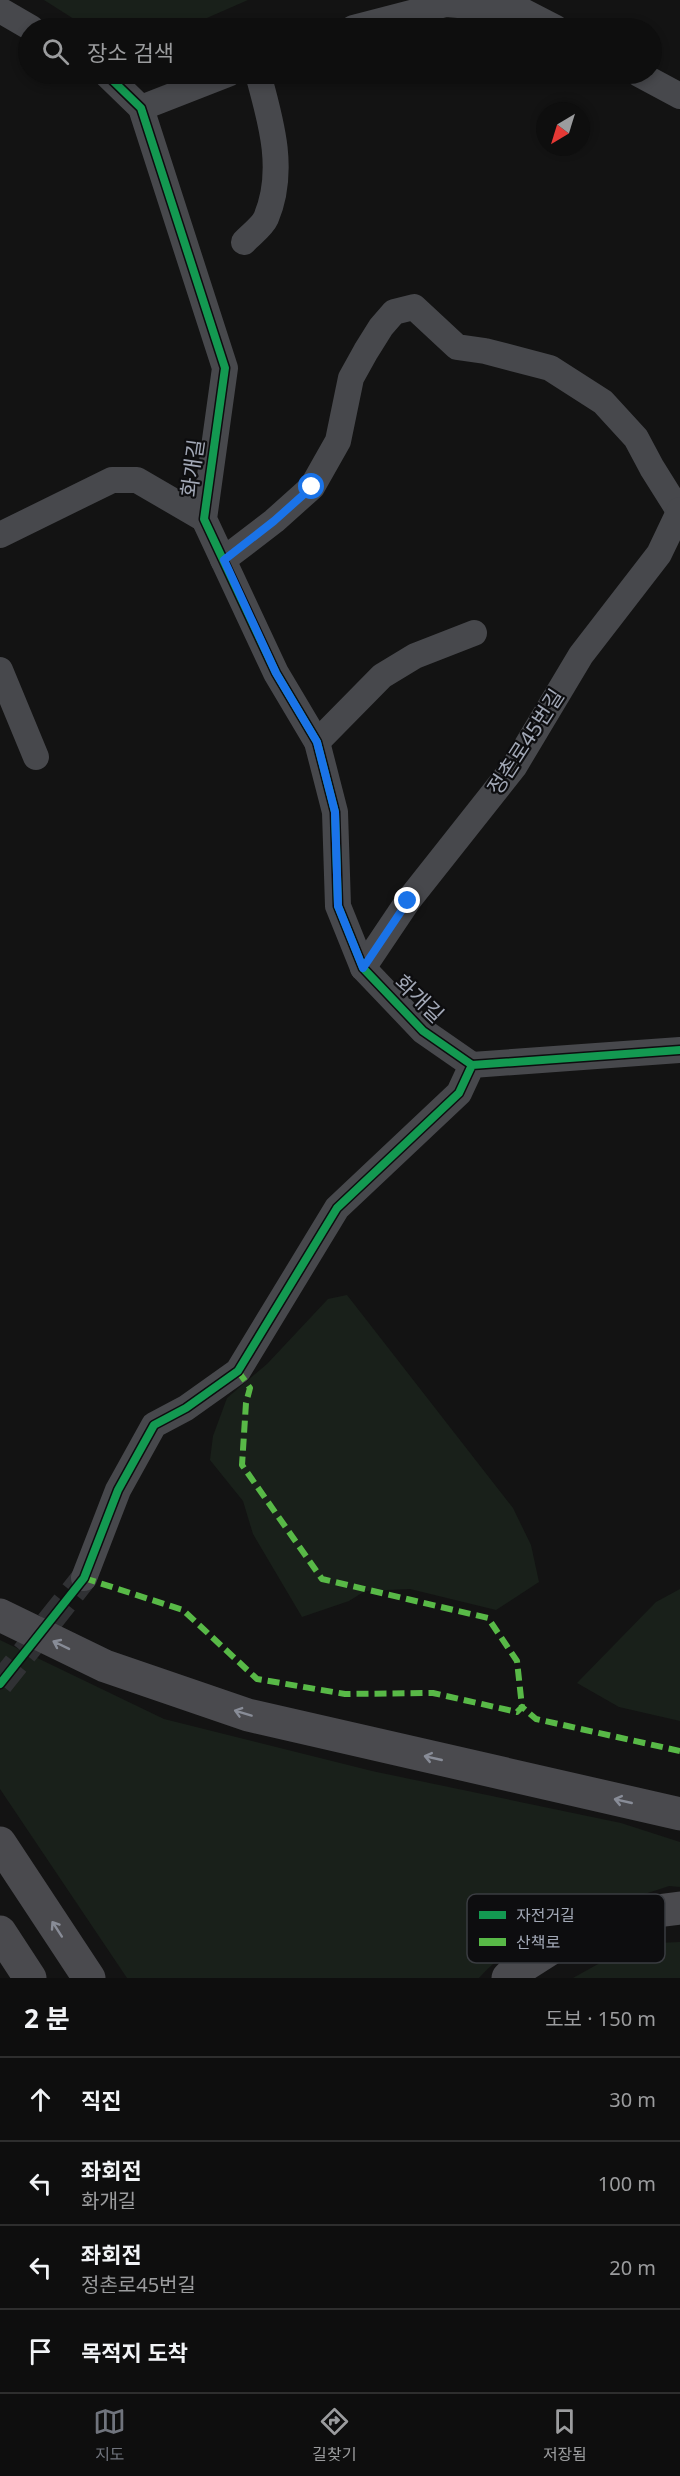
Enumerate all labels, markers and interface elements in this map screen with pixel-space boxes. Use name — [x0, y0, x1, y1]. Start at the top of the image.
search box — [18, 18, 662, 84]
icon: search — [39, 35, 72, 68]
text: 장소 검색 — [87, 37, 174, 67]
north arrow — [536, 102, 590, 156]
street label: 화개길 — [174, 437, 210, 499]
route start — [298, 473, 324, 499]
street label: 정촌로45번길 — [481, 683, 570, 800]
route end — [394, 887, 420, 913]
street label: 화개길 — [389, 968, 450, 1028]
one-way arrow — [52, 1638, 70, 1650]
one-way arrow — [234, 1707, 253, 1718]
one-way arrow — [424, 1751, 443, 1763]
one-way arrow — [614, 1795, 633, 1807]
legend — [467, 1894, 665, 1963]
text: 자전거길 — [516, 1904, 575, 1926]
one-way arrow — [50, 1921, 62, 1938]
text: 산책로 — [516, 1931, 560, 1953]
text: 2 분 — [24, 2000, 70, 2036]
text: 도보 · 150 m — [545, 2005, 656, 2032]
icon: ahead — [24, 2083, 57, 2116]
text: 직진 — [81, 2085, 121, 2115]
text: 30 m — [609, 2086, 656, 2113]
text: 좌회전 — [81, 2155, 142, 2185]
icon: left — [24, 2167, 57, 2200]
text: 100 m — [598, 2170, 656, 2197]
text: 화개길 — [81, 2187, 136, 2214]
text: 좌회전 — [81, 2239, 142, 2269]
icon: left — [24, 2251, 57, 2284]
text: 20 m — [609, 2254, 656, 2281]
text: 정촌로45번길 — [81, 2271, 196, 2298]
icon: arrive — [24, 2335, 57, 2368]
text: 목적지 도착 — [81, 2337, 188, 2367]
tab: 지도 — [93, 2405, 126, 2465]
tab: 길찾기 — [312, 2405, 357, 2465]
tab: 저장됨 — [543, 2405, 587, 2465]

